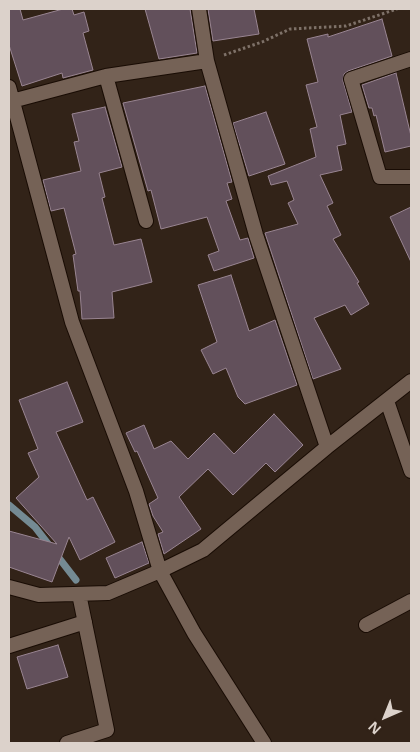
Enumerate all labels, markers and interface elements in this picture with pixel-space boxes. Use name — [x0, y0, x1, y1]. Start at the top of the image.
north arrow — [360, 692, 410, 742]
text: N — [364, 717, 385, 739]

